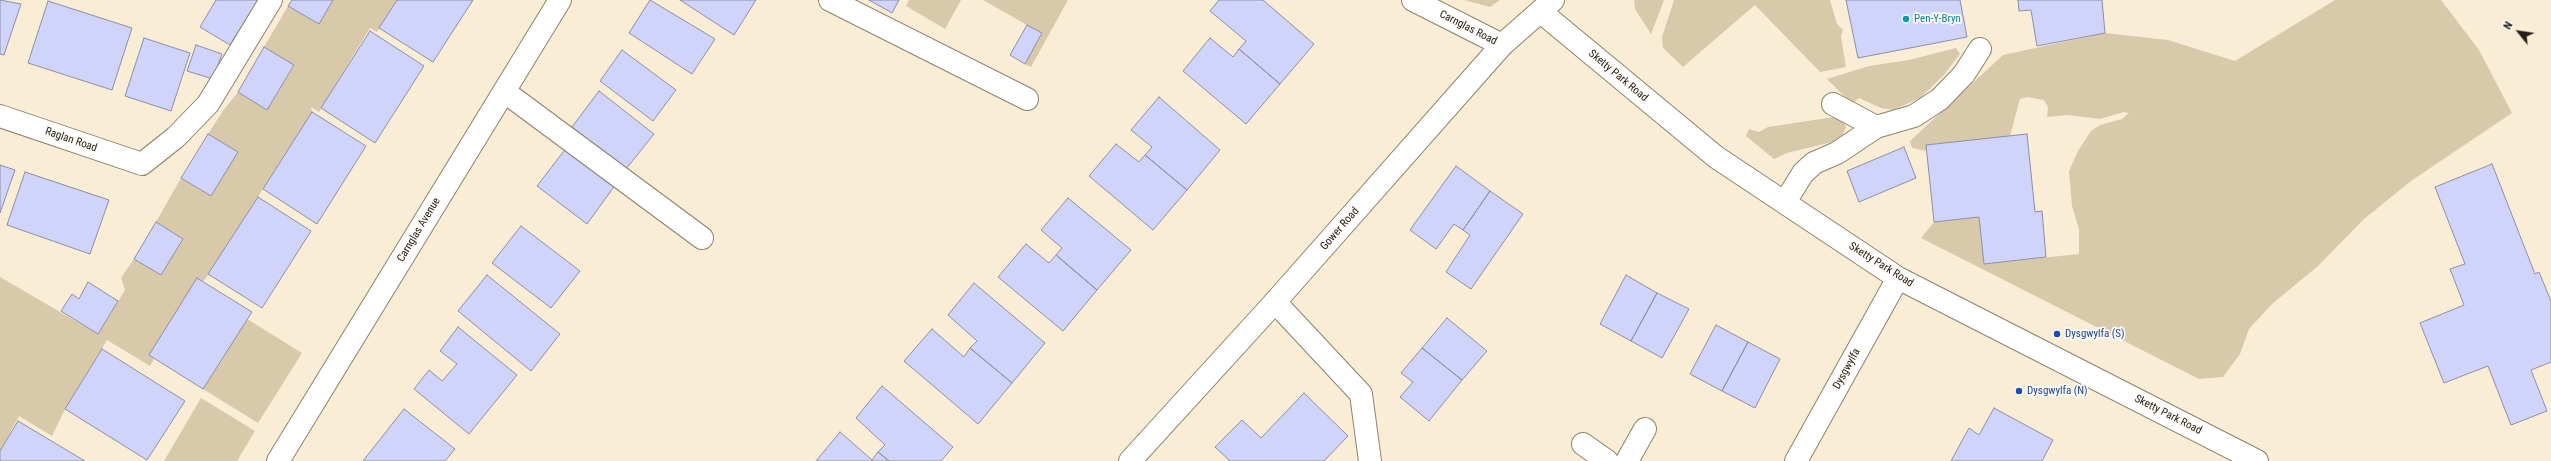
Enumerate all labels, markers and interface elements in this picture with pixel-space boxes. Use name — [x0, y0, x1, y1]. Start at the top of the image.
street label: Carnglas Road — [1437, 8, 1499, 48]
place label: Pen-Y-Bryn — [1914, 12, 1961, 26]
north arrow — [2499, 12, 2539, 52]
marker: Pen-Y-Bryn — [1901, 14, 1911, 24]
text: N — [2501, 20, 2515, 32]
street label: Sketty Park Road — [1586, 47, 1650, 105]
street label: Raglan Road — [43, 125, 99, 155]
street label: Carnglas Avenue — [395, 195, 443, 265]
street label: Gower Road — [1318, 205, 1362, 253]
street label: Sketty Park Road — [1846, 240, 1916, 290]
place label: Dysgwylfa (S) — [2065, 327, 2124, 341]
marker: Dysgwylfa (S) — [2052, 329, 2062, 339]
street label: Dysgwylfa — [1830, 346, 1864, 392]
place label: Dysgwylfa (N) — [2027, 384, 2088, 398]
marker: Dysgwylfa (N) — [2014, 386, 2024, 396]
street label: Sketty Park Road — [2132, 392, 2204, 438]

